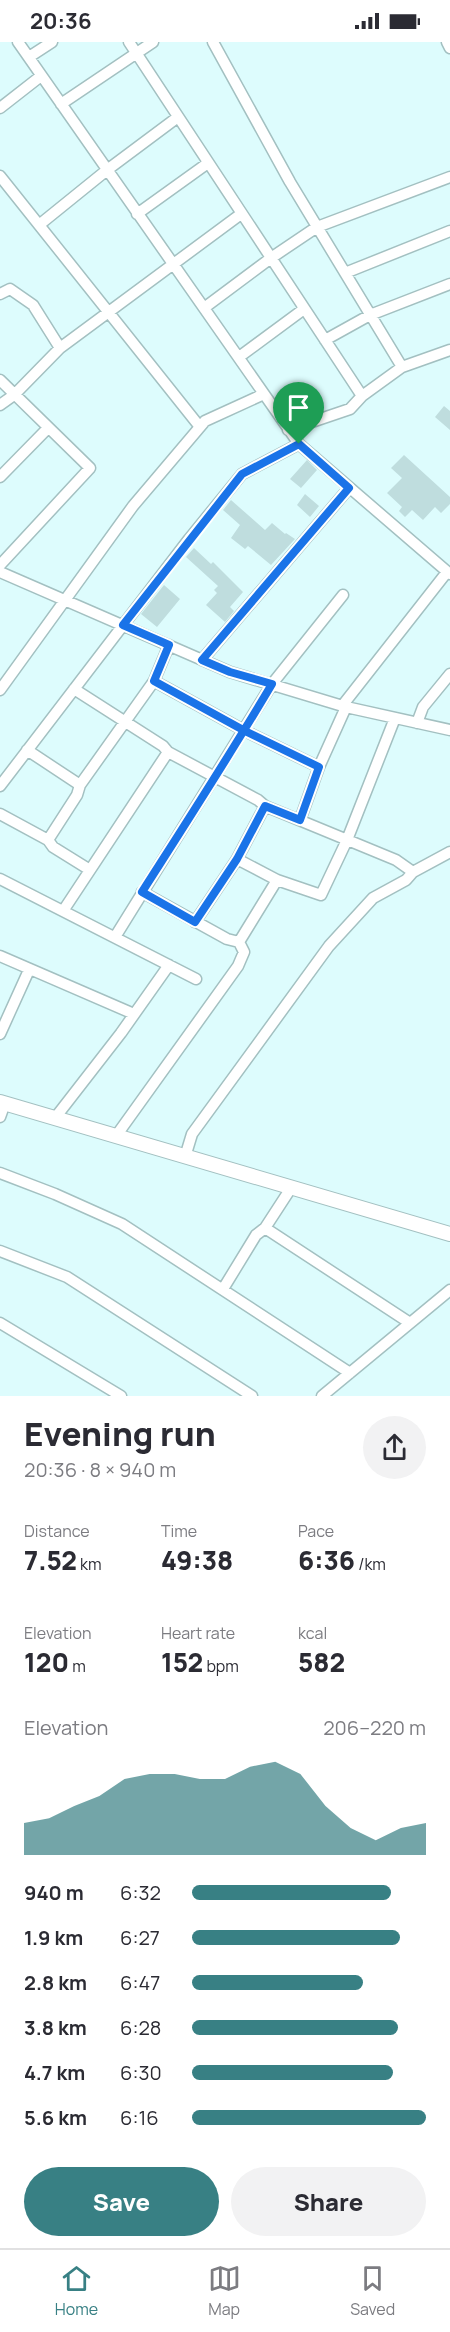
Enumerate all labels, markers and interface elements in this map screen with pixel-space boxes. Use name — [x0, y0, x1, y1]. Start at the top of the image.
text: 20:36 — [30, 6, 92, 36]
pin — [273, 382, 324, 444]
icon: arrive — [282, 391, 315, 424]
text: Evening run — [24, 1411, 216, 1456]
button: share — [363, 1416, 426, 1479]
text: 20:36 · 8 × 940 m — [24, 1456, 176, 1483]
text: Distance — [24, 1520, 90, 1542]
text: Time — [161, 1520, 197, 1542]
text: Pace — [298, 1520, 334, 1542]
text: 7.52 — [24, 1542, 77, 1578]
text: 49:38 — [161, 1542, 233, 1578]
text: 6:36 — [298, 1542, 355, 1578]
text: km — [77, 1553, 102, 1575]
text: /km — [355, 1553, 386, 1575]
text: Elevation — [24, 1622, 92, 1644]
text: Heart rate — [161, 1622, 235, 1644]
text: kcal — [298, 1622, 327, 1644]
text: 120 — [24, 1644, 69, 1680]
text: 152 — [161, 1644, 203, 1680]
text: 582 — [298, 1644, 345, 1680]
text: m — [69, 1655, 86, 1677]
text: bpm — [203, 1655, 239, 1677]
text: Elevation — [24, 1714, 108, 1741]
text: 206–220 m — [323, 1714, 426, 1741]
text: 940 m — [24, 1879, 84, 1906]
text: 6:32 — [120, 1879, 161, 1906]
text: 1.9 km — [24, 1924, 83, 1951]
text: 6:27 — [120, 1924, 160, 1951]
text: 2.8 km — [24, 1969, 87, 1996]
text: 6:47 — [120, 1969, 160, 1996]
text: 3.8 km — [24, 2014, 87, 2041]
text: 6:28 — [120, 2014, 161, 2041]
text: 4.7 km — [24, 2059, 85, 2086]
text: 6:30 — [120, 2059, 162, 2086]
text: 5.6 km — [24, 2104, 87, 2131]
text: 6:16 — [120, 2104, 159, 2131]
button: Save — [24, 2167, 219, 2236]
button: Share — [231, 2167, 426, 2236]
tab: Home — [55, 2262, 98, 2320]
tab: Map — [208, 2262, 241, 2320]
tab: Saved — [350, 2262, 395, 2320]

